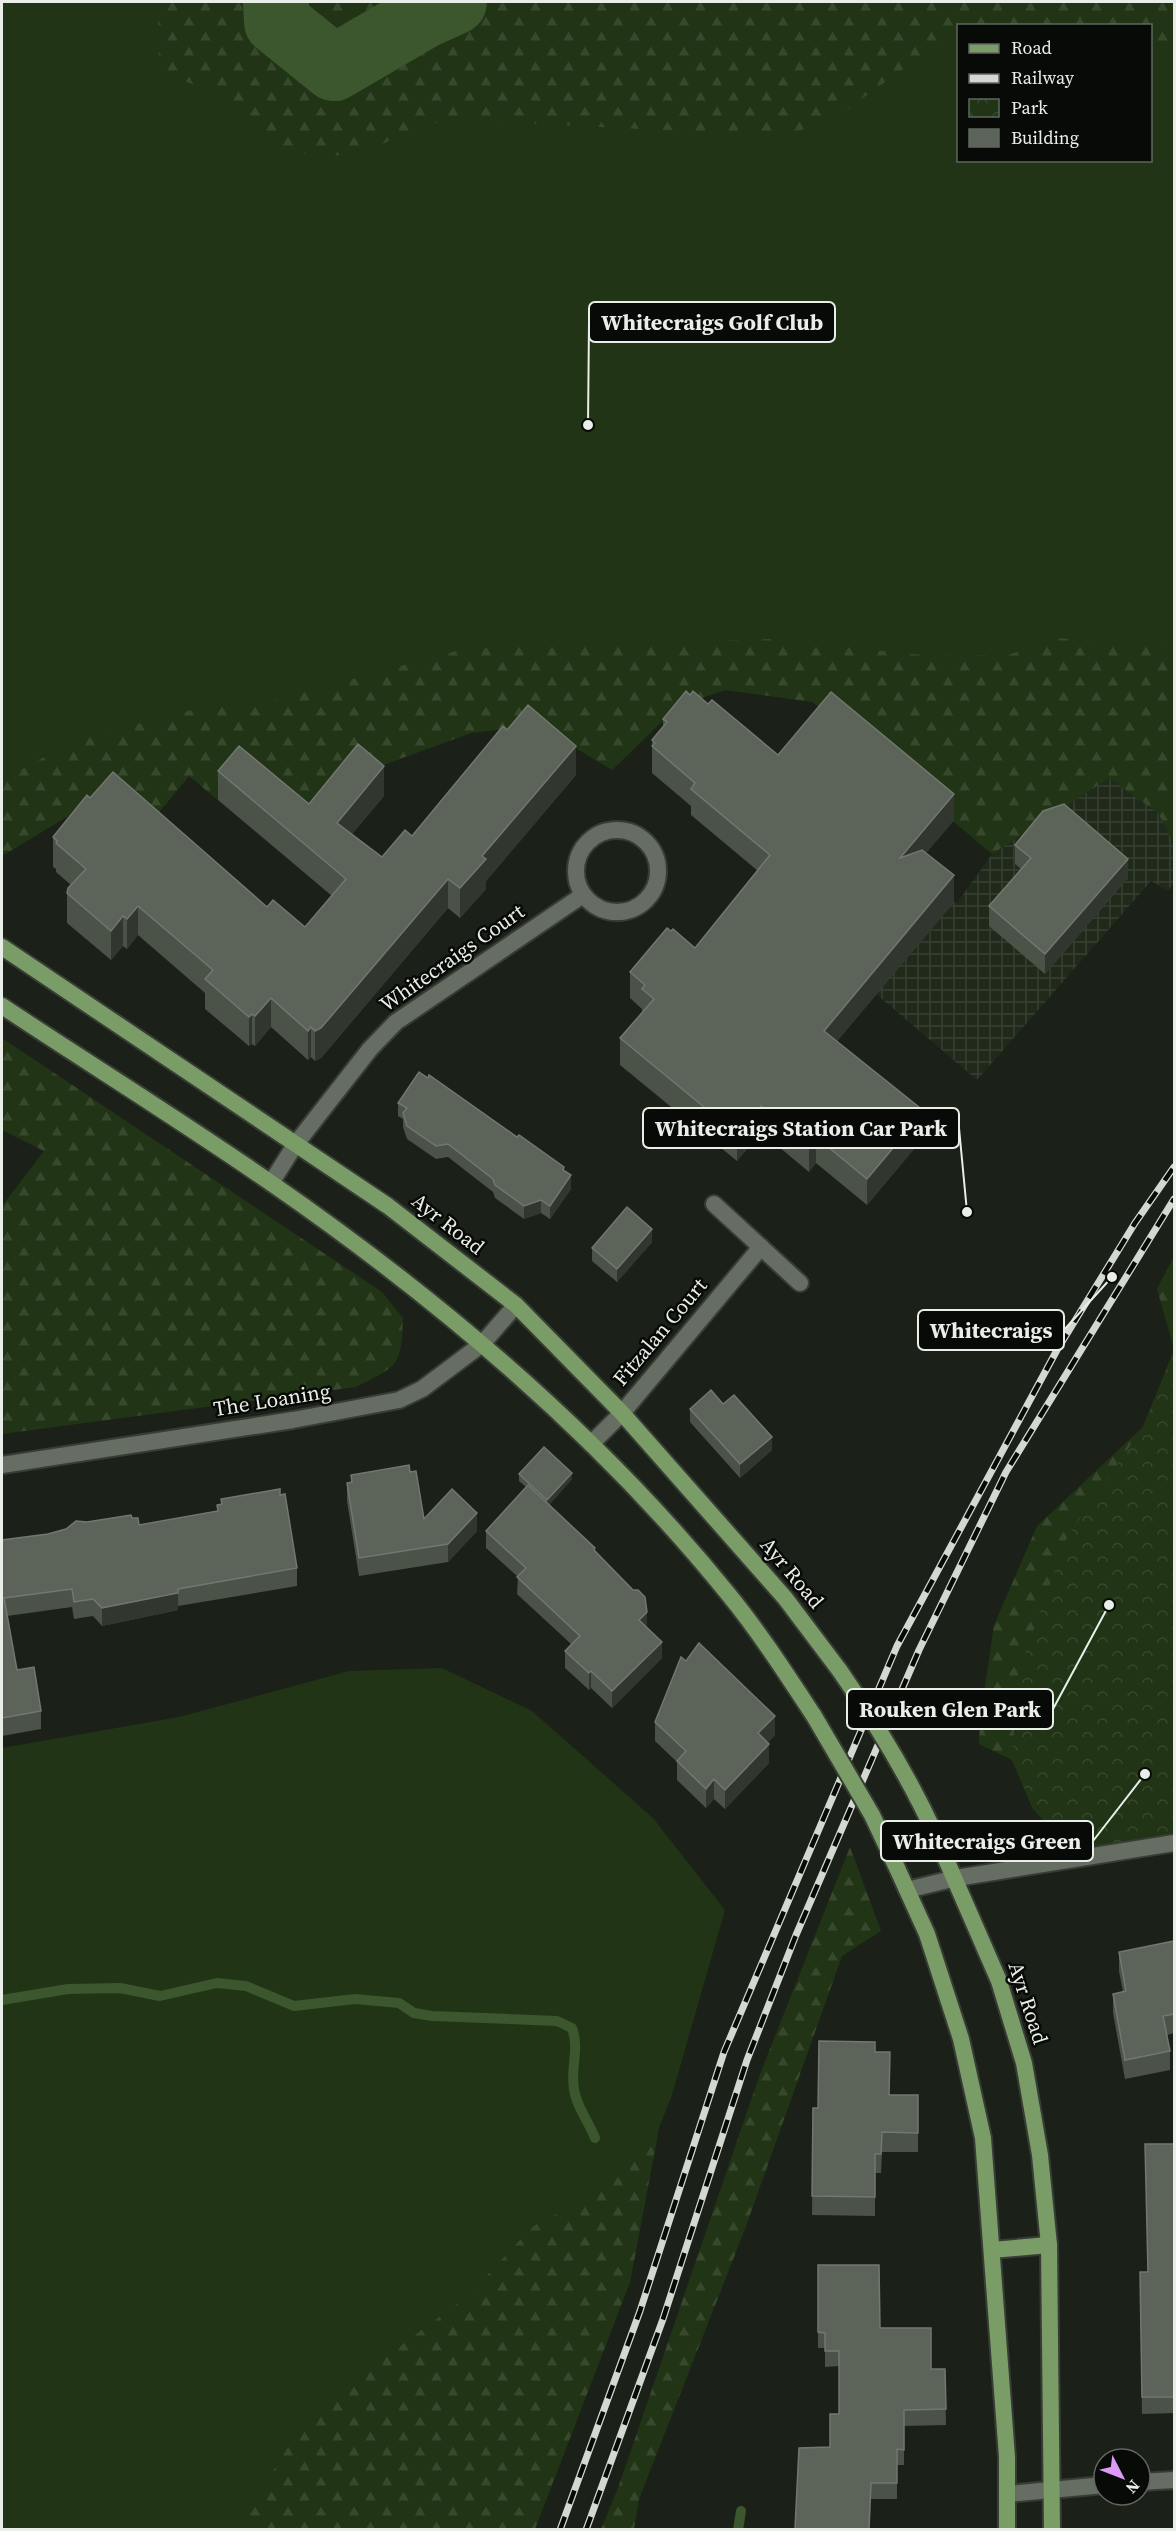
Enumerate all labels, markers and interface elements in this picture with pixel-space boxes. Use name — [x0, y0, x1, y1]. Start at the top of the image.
legend — [957, 24, 1152, 162]
text: Road — [1011, 35, 1052, 60]
text: Railway — [1011, 65, 1075, 90]
text: Park — [1011, 95, 1048, 120]
text: Building — [1011, 125, 1079, 150]
callout: Whitecraigs Golf Club — [589, 302, 835, 342]
text: Whitecraigs Golf Club — [601, 307, 823, 337]
street label: Whitecraigs Court — [374, 897, 530, 1018]
callout: Whitecraigs Station Car Park — [643, 1108, 959, 1148]
text: Whitecraigs Station Car Park — [655, 1113, 948, 1143]
street label: Ayr Road — [406, 1186, 491, 1261]
street label: Fitzalan Court — [606, 1271, 713, 1392]
callout: Whitecraigs — [918, 1310, 1064, 1350]
text: Whitecraigs — [930, 1315, 1052, 1345]
street label: The Loaning — [211, 1376, 333, 1423]
street label: Ayr Road — [754, 1531, 831, 1615]
callout: Rouken Glen Park — [847, 1689, 1053, 1729]
text: Rouken Glen Park — [859, 1694, 1042, 1724]
callout: Whitecraigs Green — [881, 1821, 1093, 1861]
text: Whitecraigs Green — [893, 1826, 1082, 1856]
street label: Ayr Road — [1002, 1958, 1055, 2048]
north arrow — [1092, 2447, 1152, 2507]
text: N — [1121, 2475, 1145, 2499]

